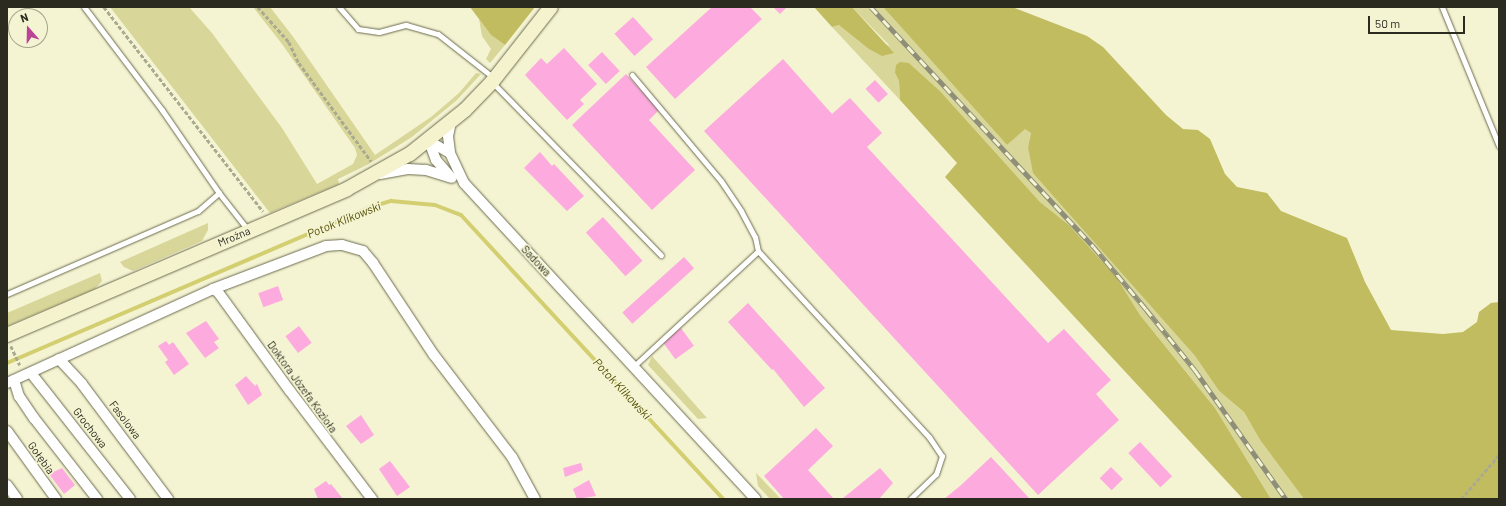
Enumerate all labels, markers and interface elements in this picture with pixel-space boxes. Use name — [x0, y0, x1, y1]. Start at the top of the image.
north arrow — [8, 8, 48, 48]
scale bar — [1370, 8, 1467, 34]
text: N — [18, 10, 30, 25]
text: 50 m — [1375, 16, 1400, 30]
water label: Potok Klikowski — [305, 199, 383, 241]
street label: Mroźna — [216, 224, 252, 250]
street label: Sadowa — [518, 243, 554, 279]
street label: Doktora Józefa Kozioła — [264, 339, 340, 435]
water label: Potok Klikowski — [590, 355, 654, 423]
street label: Fasolowa — [106, 398, 144, 442]
street label: Grochowa — [70, 405, 110, 451]
street label: Gołębia — [25, 439, 57, 477]

